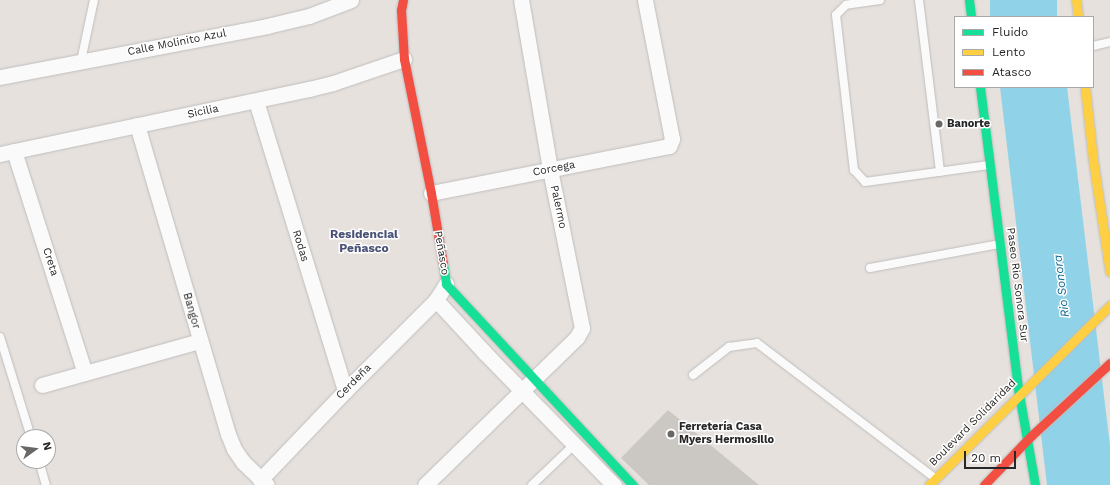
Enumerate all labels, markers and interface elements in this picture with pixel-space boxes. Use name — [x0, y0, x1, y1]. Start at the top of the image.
legend — [954, 16, 1094, 88]
text: Fluido — [992, 25, 1028, 39]
street label: Calle Molinito Azul — [126, 27, 228, 59]
text: Lento — [992, 45, 1026, 59]
text: Atasco — [992, 65, 1032, 79]
street label: Sicilia — [186, 102, 220, 122]
place label: Banorte — [947, 117, 990, 131]
marker: Banorte — [934, 119, 944, 129]
street label: Corcega — [532, 158, 576, 180]
street label: Palermo — [547, 184, 569, 230]
street label: Paseo Rio Sonora Sur — [1003, 227, 1031, 343]
street label: Rodas — [289, 228, 311, 264]
district label: Residencial Peñasco — [330, 228, 398, 256]
street label: Peñasco — [431, 230, 451, 276]
street label: Creta — [39, 246, 61, 278]
water label: Rio Sonora — [1051, 254, 1073, 318]
street label: Bangor — [180, 291, 202, 331]
street label: Cerdeña — [334, 362, 374, 402]
street label: Boulevard Solidaridad — [927, 377, 1019, 469]
place label: Ferretería Casa Myers Hermosillo — [679, 421, 774, 447]
north arrow — [16, 429, 56, 469]
marker: Ferretería Casa Myers Hermosillo — [666, 429, 676, 439]
text: N — [40, 441, 54, 452]
scale bar — [966, 443, 1018, 469]
text: 20 m — [971, 451, 1001, 465]

